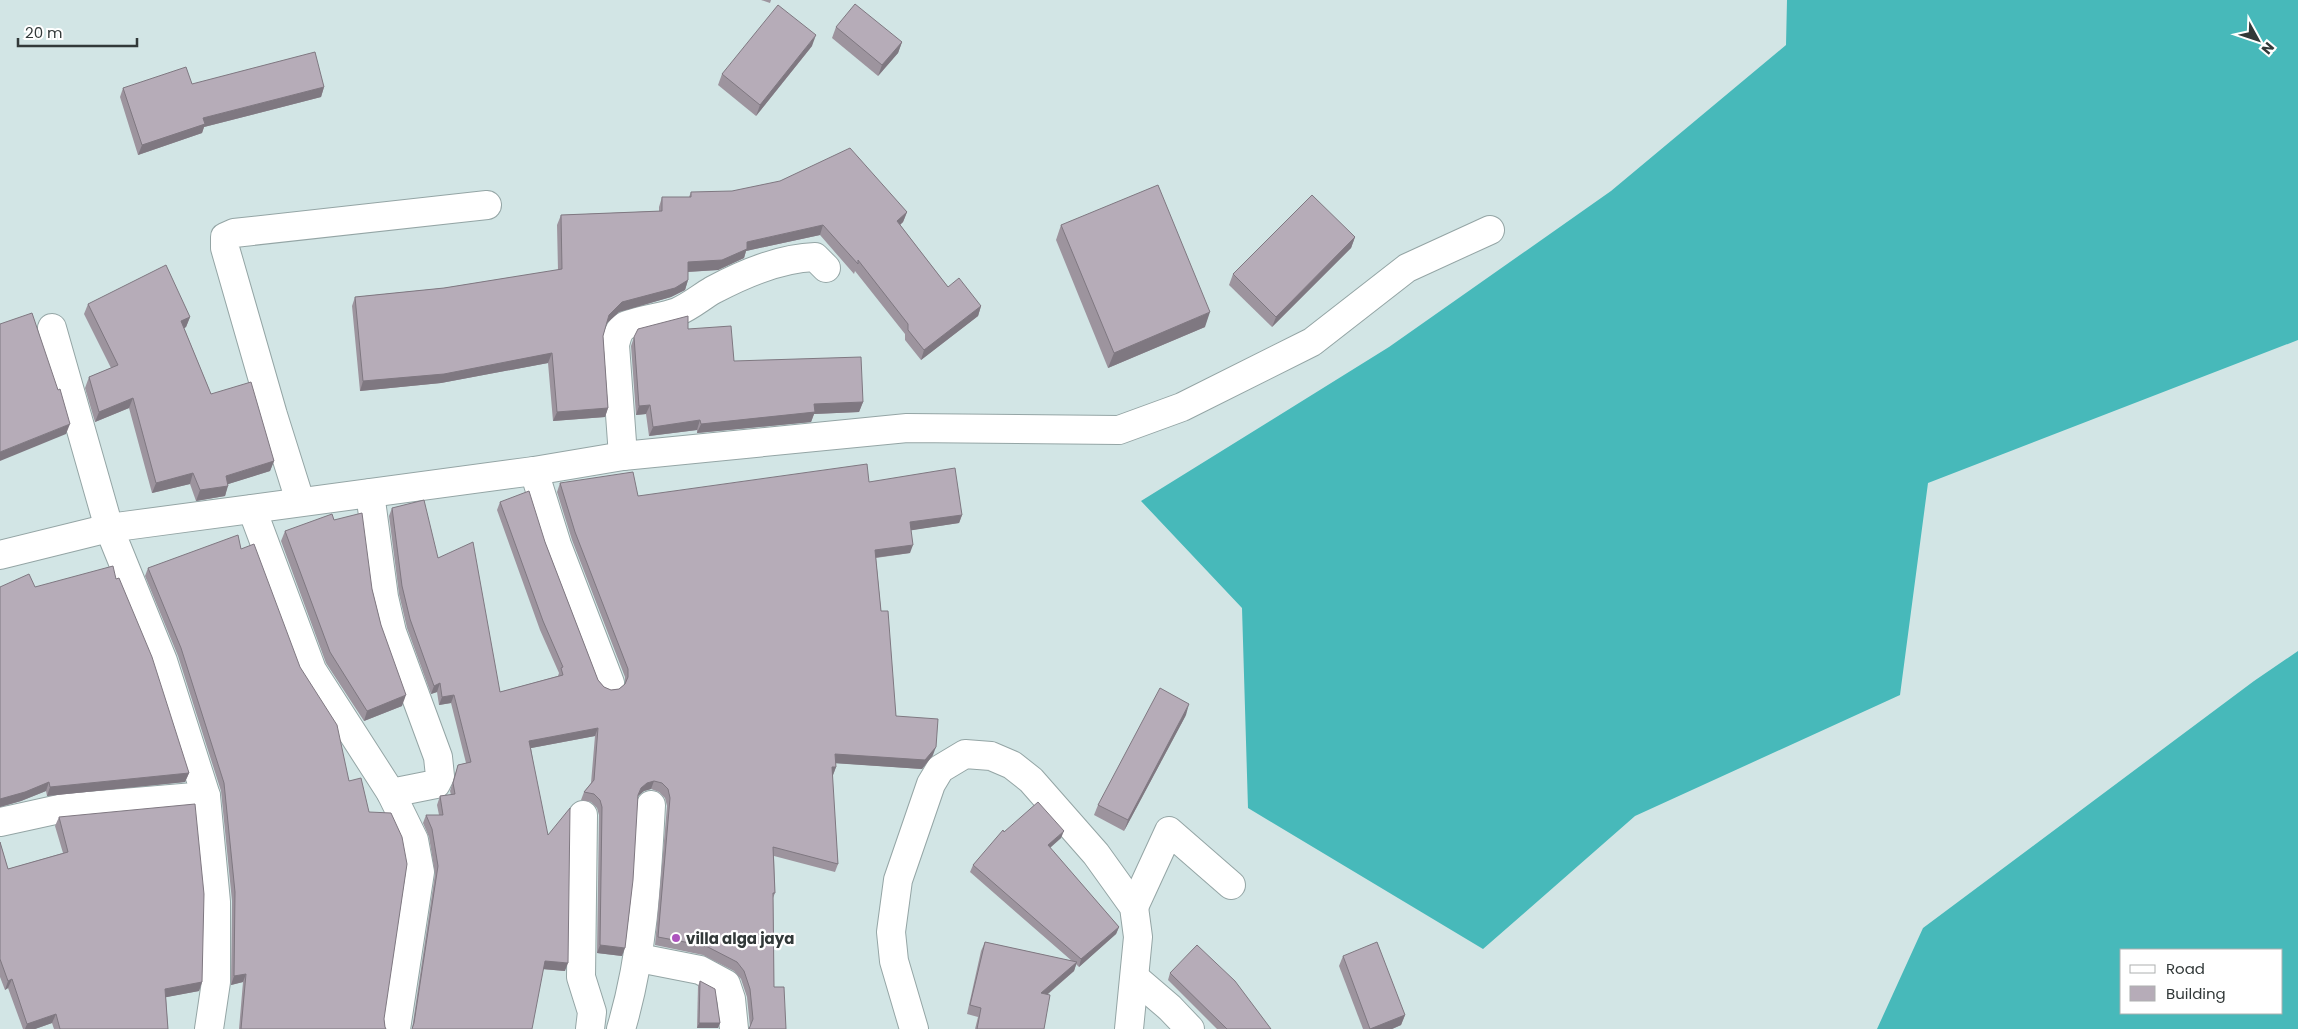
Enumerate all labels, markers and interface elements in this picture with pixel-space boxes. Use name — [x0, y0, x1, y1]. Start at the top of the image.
scale bar — [18, 15, 136, 47]
north arrow — [2233, 15, 2283, 65]
text: 20 m — [25, 22, 63, 43]
text: N — [2257, 38, 2279, 59]
place label: villa alga jaya — [686, 928, 794, 949]
marker: villa alga jaya — [670, 932, 682, 944]
legend — [2120, 949, 2283, 1014]
text: Road — [2166, 958, 2205, 979]
text: Building — [2166, 983, 2226, 1004]

